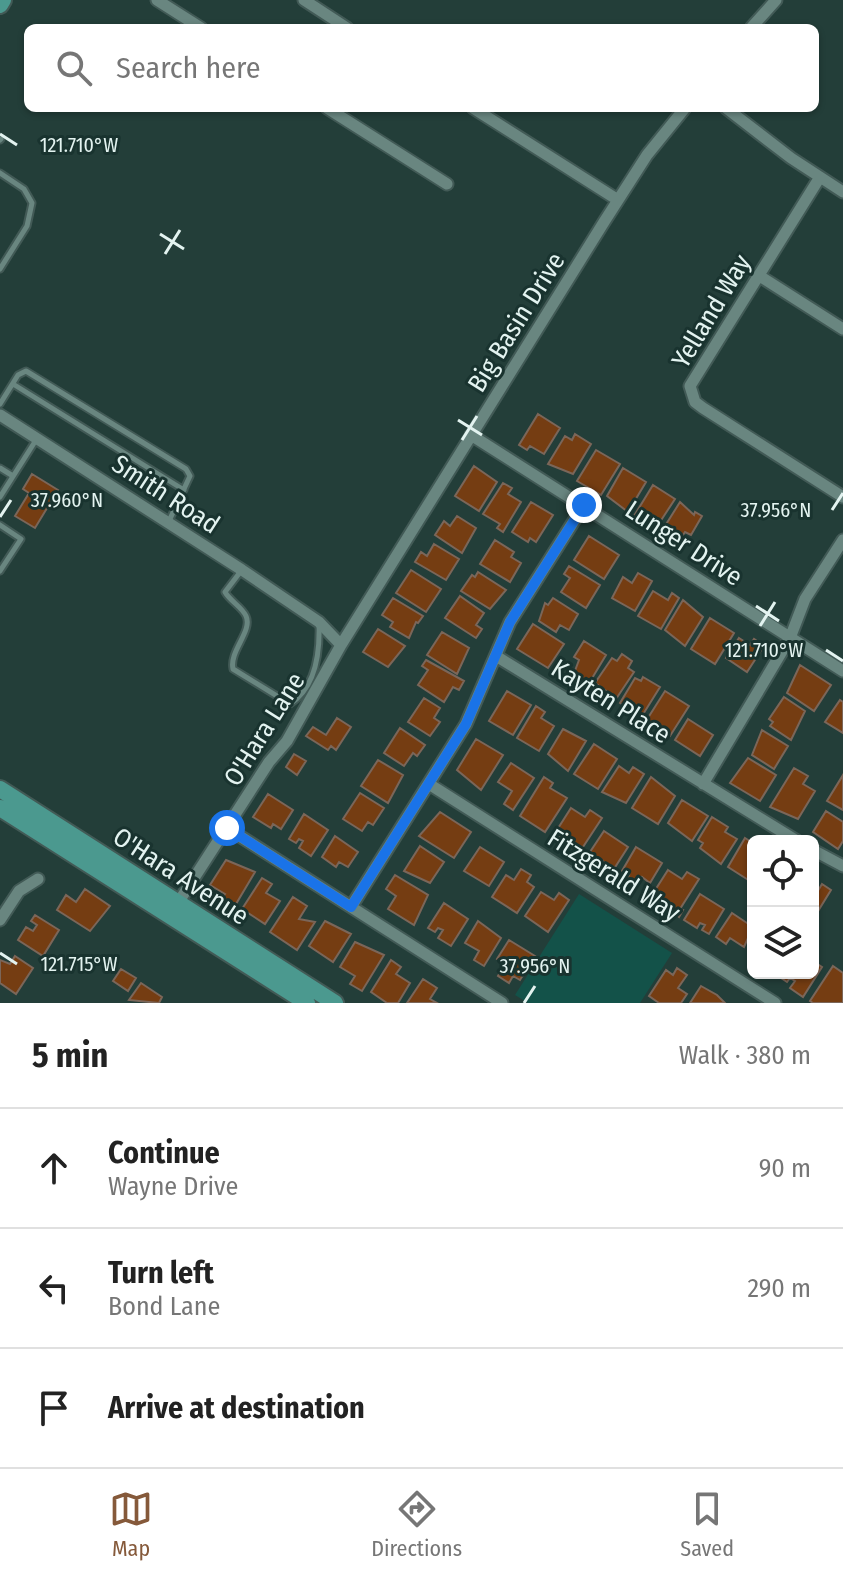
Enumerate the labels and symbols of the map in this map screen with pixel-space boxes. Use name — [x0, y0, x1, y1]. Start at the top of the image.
text: 121.710°W — [40, 133, 118, 157]
street label: Big Basin Drive — [461, 247, 572, 398]
street label: Yelland Way — [665, 249, 758, 374]
street label: Smith Road — [106, 448, 225, 541]
route end — [566, 487, 602, 523]
text: 37.960°N — [31, 488, 103, 512]
street label: Lunger Drive — [619, 494, 748, 593]
text: 37.956°N — [741, 498, 811, 522]
text: 121.710°W — [725, 638, 803, 662]
street label: Kayten Place — [545, 653, 676, 750]
street label: O'Hara Lane — [217, 667, 311, 792]
route start — [209, 810, 245, 846]
street label: O'Hara Avenue — [107, 821, 254, 932]
street label: Fitzgerald Way — [542, 822, 686, 929]
text: 121.715°W — [40, 952, 118, 976]
text: 37.956°N — [500, 954, 570, 978]

